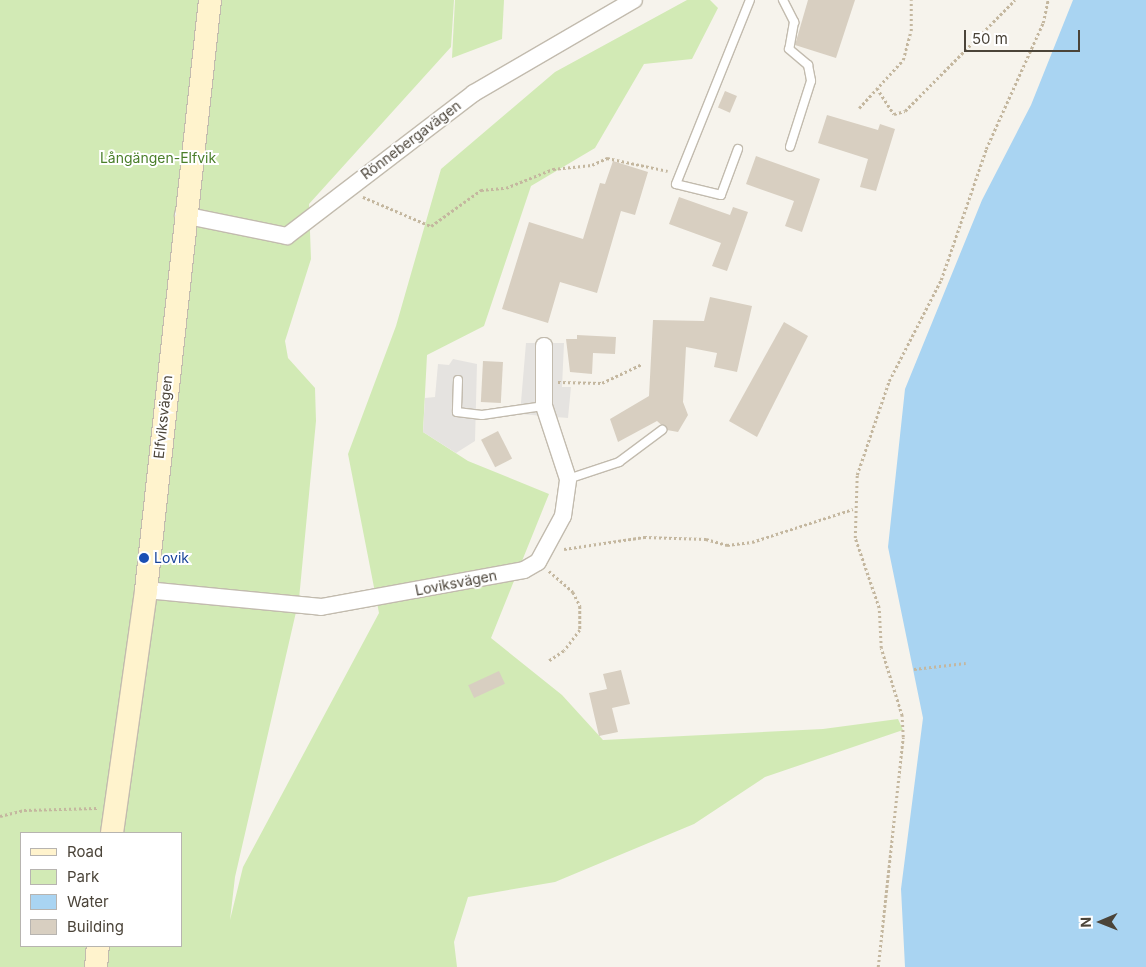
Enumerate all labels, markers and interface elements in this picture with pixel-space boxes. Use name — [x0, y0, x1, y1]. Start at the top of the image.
scale bar — [966, 20, 1082, 52]
text: 50 m — [972, 29, 1008, 48]
street label: Rönnebergavägen — [358, 97, 464, 183]
park label: Långängen-Elfvik — [100, 150, 216, 166]
street label: Elfviksvägen — [150, 374, 176, 460]
place label: Lovik — [154, 550, 189, 566]
marker: Lovik — [138, 552, 150, 564]
street label: Loviksvägen — [414, 567, 498, 599]
legend — [20, 832, 182, 947]
text: Road — [67, 842, 103, 861]
text: Park — [67, 867, 99, 886]
text: Water — [67, 892, 109, 911]
north arrow — [1076, 897, 1126, 947]
text: Building — [67, 917, 124, 936]
text: N — [1077, 917, 1094, 928]

